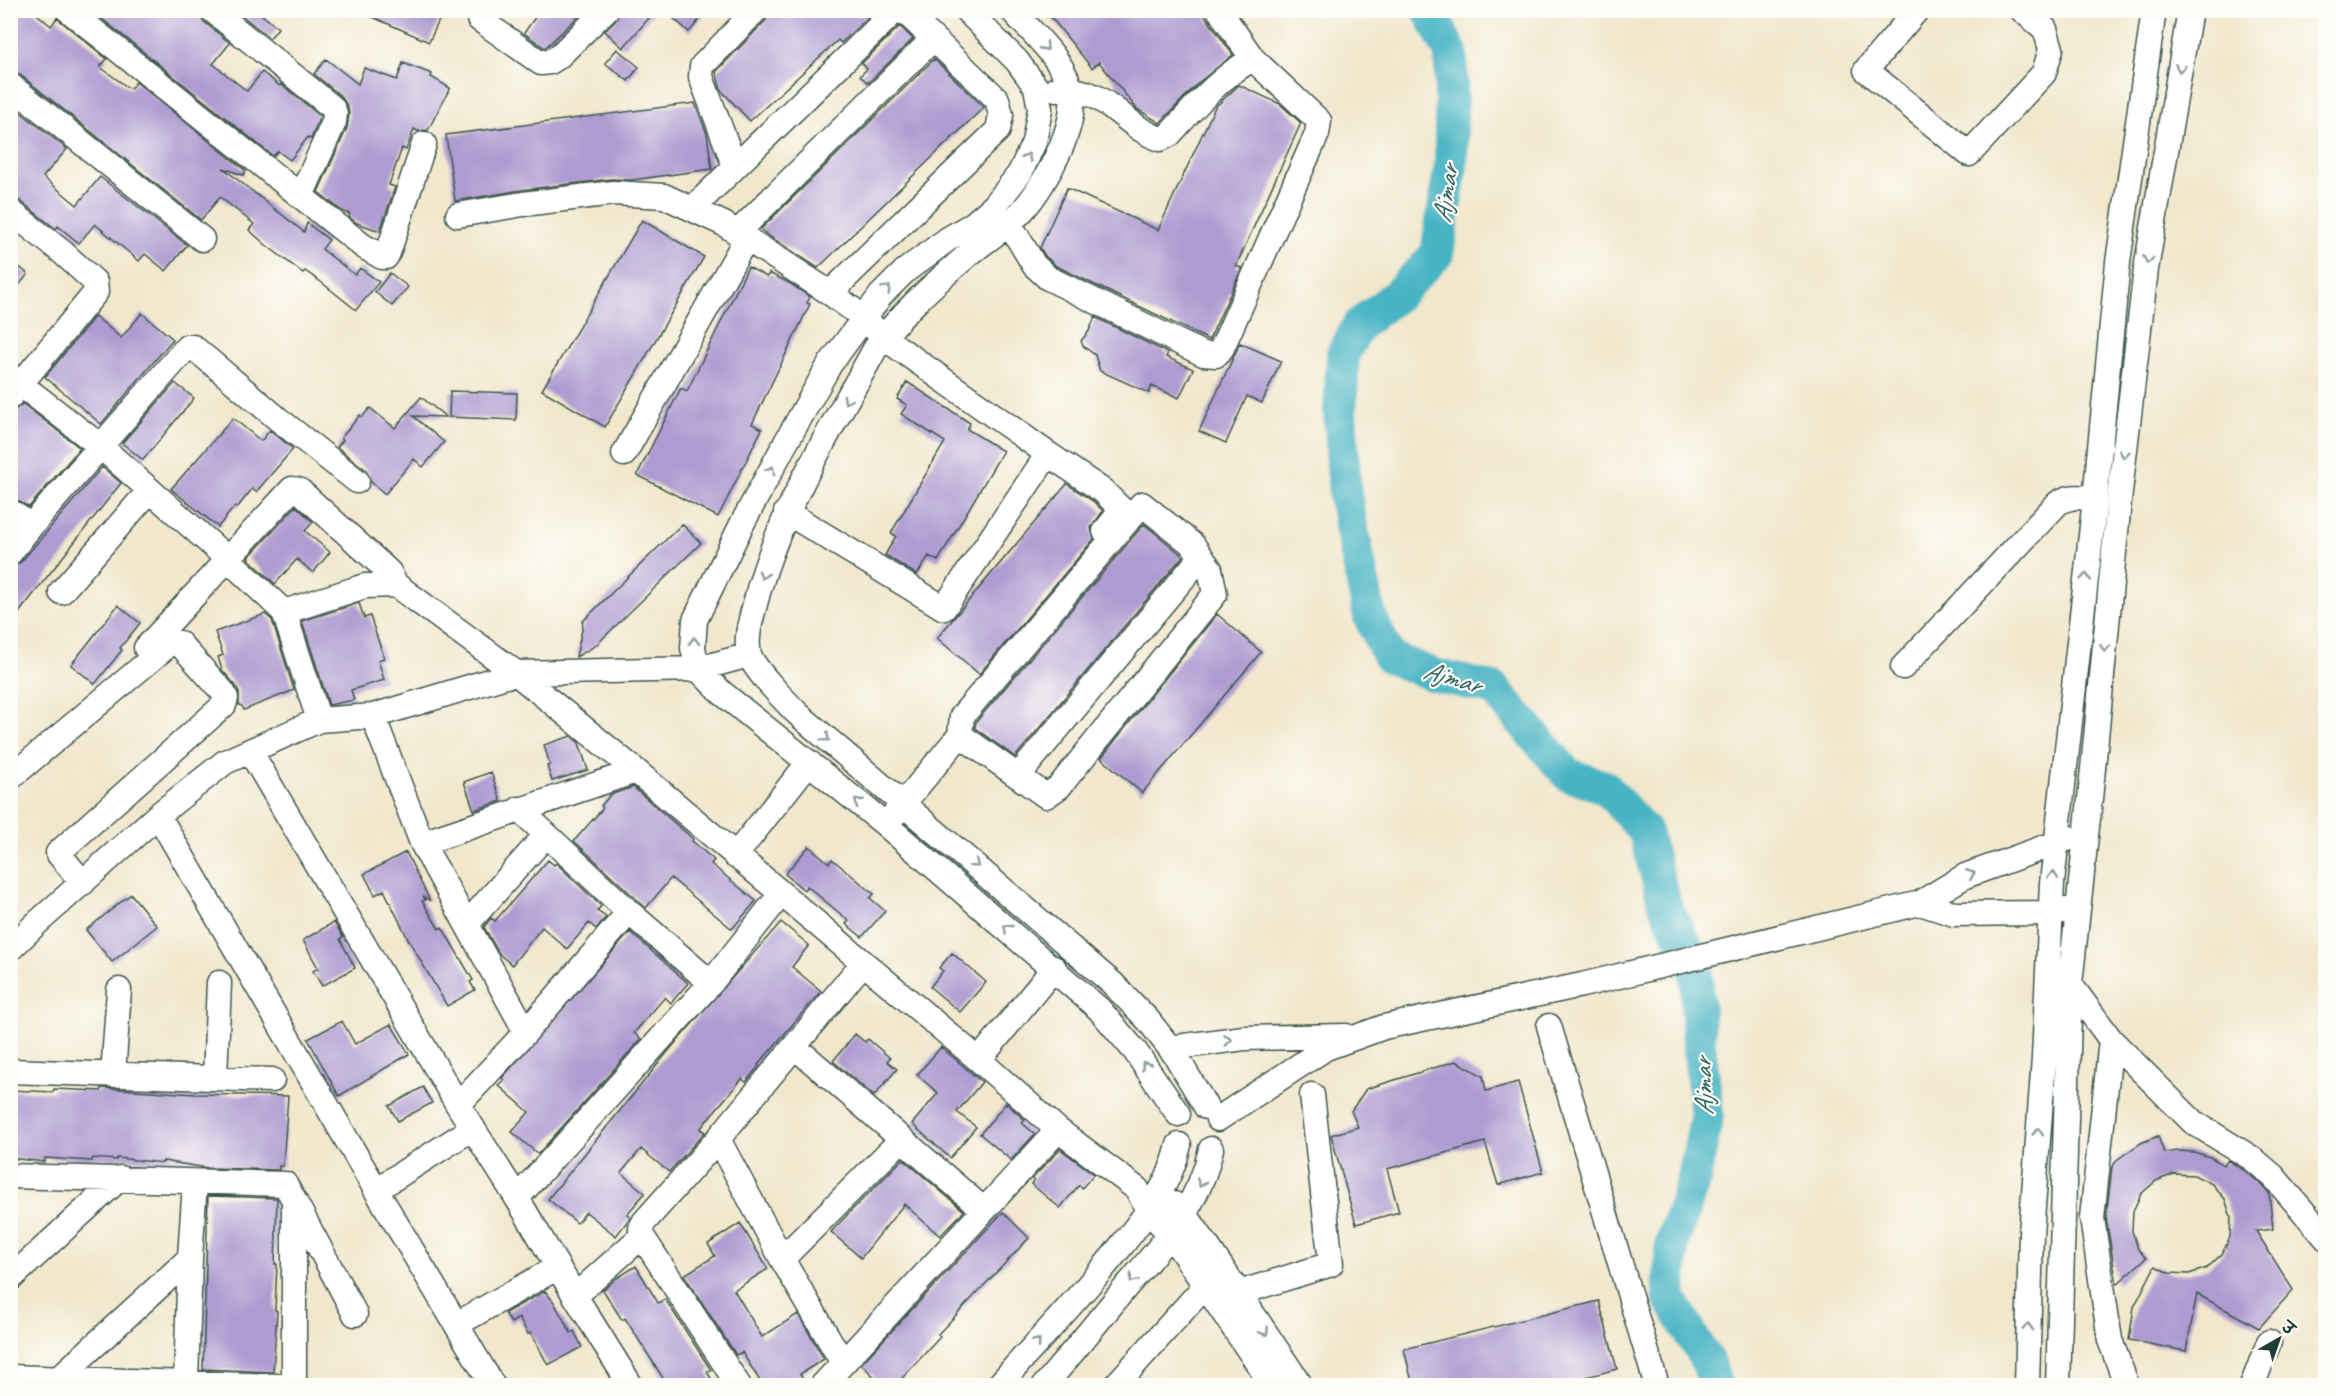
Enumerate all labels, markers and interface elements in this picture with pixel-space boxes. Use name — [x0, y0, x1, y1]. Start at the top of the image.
one-way arrow — [1038, 41, 1049, 51]
one-way arrow — [2175, 64, 2187, 73]
one-way arrow — [1020, 153, 1032, 164]
water label: Ajmar — [1424, 159, 1466, 225]
one-way arrow — [2142, 256, 2154, 265]
one-way arrow — [880, 285, 890, 296]
one-way arrow — [843, 394, 854, 404]
one-way arrow — [2118, 449, 2131, 459]
one-way arrow — [764, 466, 775, 476]
one-way arrow — [758, 569, 770, 580]
one-way arrow — [2080, 572, 2092, 581]
one-way arrow — [688, 637, 700, 646]
one-way arrow — [2099, 643, 2112, 653]
water label: Ajmar — [1420, 653, 1488, 702]
one-way arrow — [819, 731, 830, 742]
one-way arrow — [854, 799, 865, 810]
one-way arrow — [968, 857, 979, 868]
one-way arrow — [1966, 869, 1976, 882]
one-way arrow — [2046, 870, 2059, 879]
one-way arrow — [1003, 924, 1014, 935]
one-way arrow — [1223, 1035, 1232, 1047]
water label: Ajmar — [1685, 1053, 1721, 1116]
one-way arrow — [1142, 1060, 1153, 1071]
one-way arrow — [2032, 1128, 2045, 1137]
one-way arrow — [1196, 1177, 1209, 1188]
one-way arrow — [1129, 1272, 1140, 1283]
north arrow — [2249, 1309, 2309, 1369]
text: उ — [2276, 1316, 2300, 1340]
one-way arrow — [2022, 1323, 2035, 1332]
one-way arrow — [1258, 1325, 1269, 1336]
one-way arrow — [1030, 1338, 1041, 1349]

